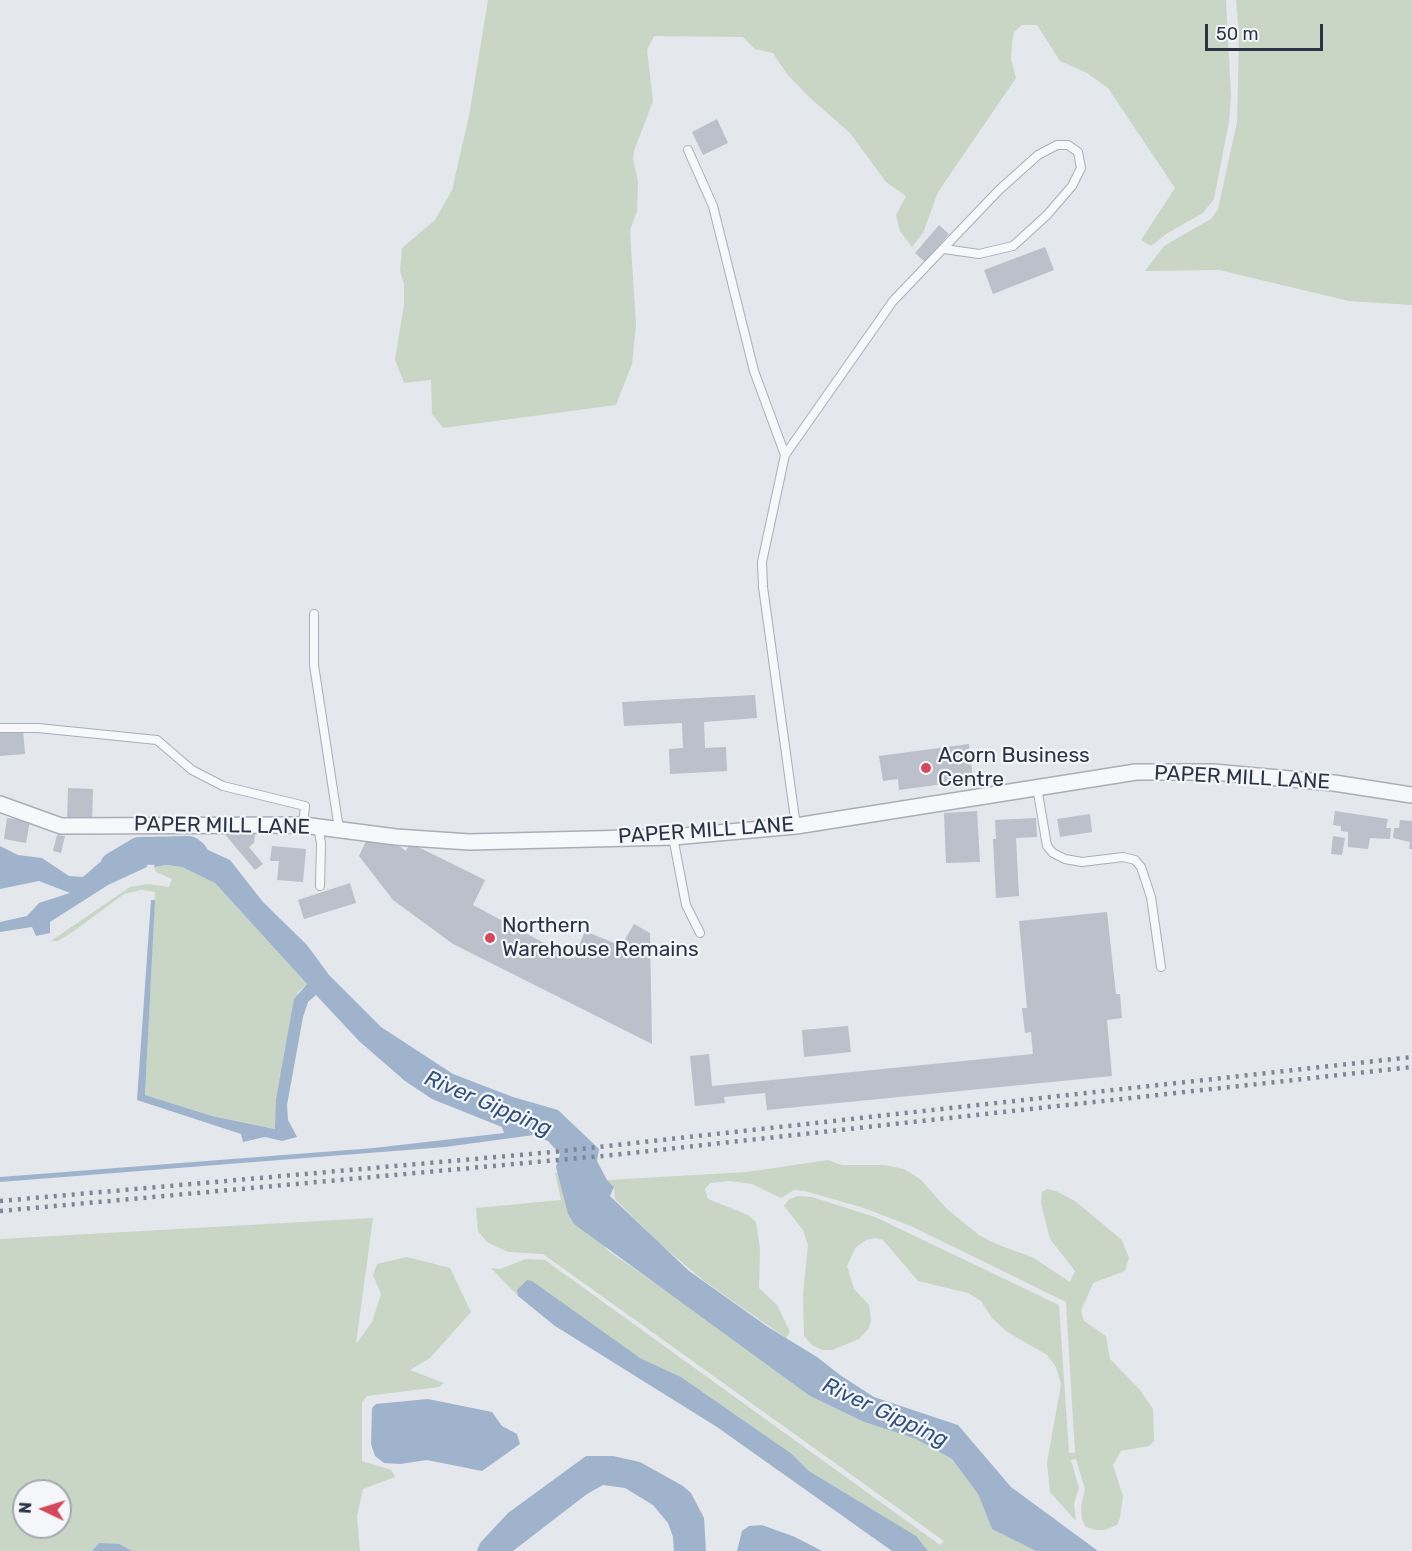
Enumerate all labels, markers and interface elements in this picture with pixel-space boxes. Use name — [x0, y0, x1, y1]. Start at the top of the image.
scale bar — [1208, 12, 1326, 50]
text: 50 m — [1216, 23, 1259, 45]
place label: Acorn Business Centre — [938, 743, 1090, 793]
marker: Acorn Business Centre — [919, 761, 933, 775]
street label: PAPER MILL LANE — [1153, 761, 1331, 795]
street label: PAPER MILL LANE — [134, 812, 310, 840]
street label: PAPER MILL LANE — [617, 812, 795, 850]
place label: Northern Warehouse Remains — [502, 913, 699, 963]
marker: Northern Warehouse Remains — [483, 931, 497, 945]
water label: River Gipping — [420, 1065, 556, 1143]
water label: River Gipping — [818, 1372, 952, 1454]
north arrow — [12, 1479, 72, 1539]
text: N — [16, 1501, 35, 1514]

